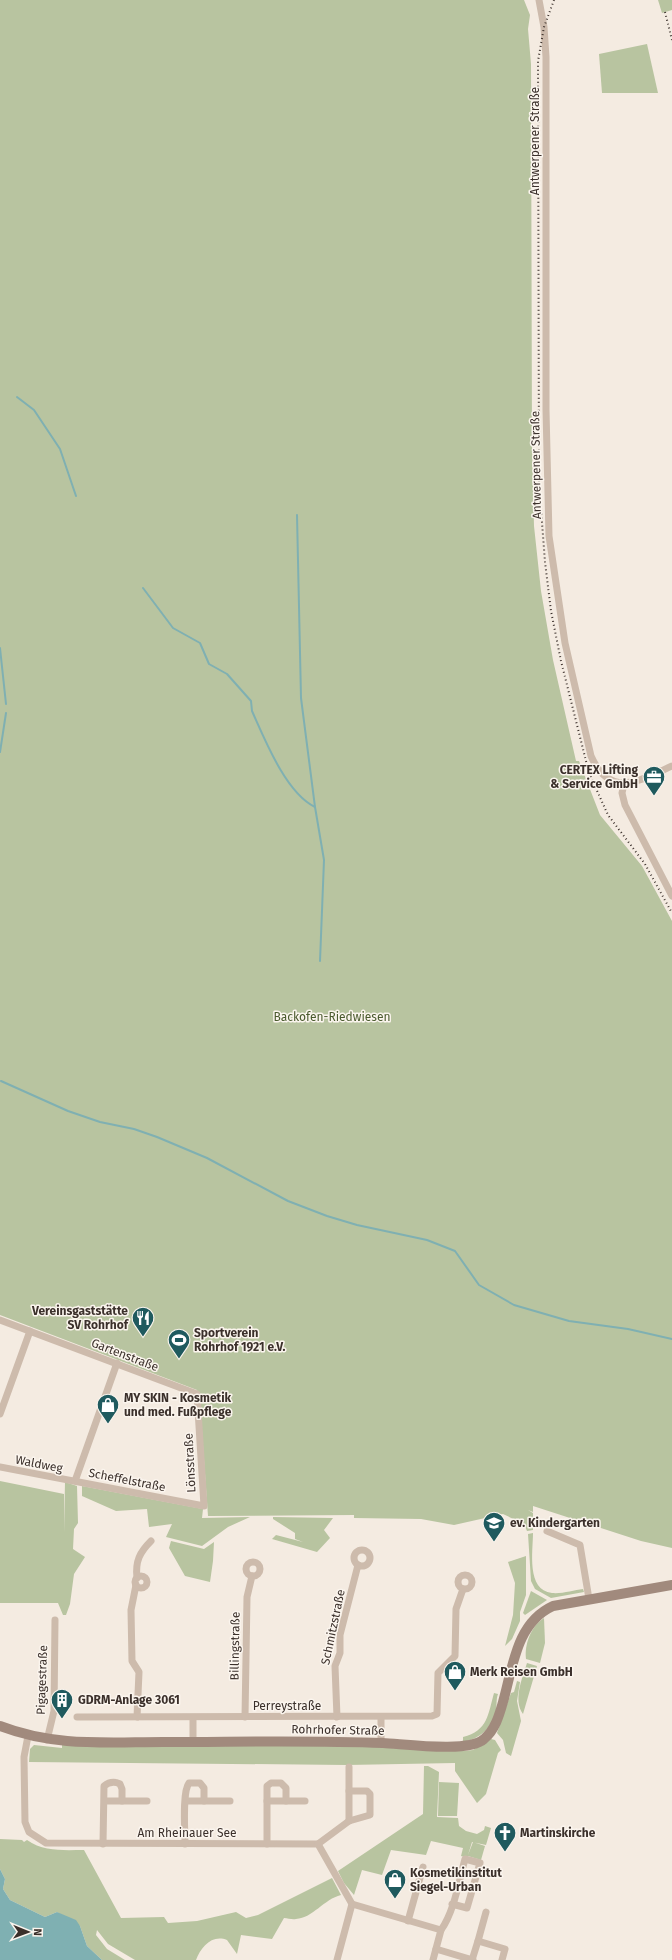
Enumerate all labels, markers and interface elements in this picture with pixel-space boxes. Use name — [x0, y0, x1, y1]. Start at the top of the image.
street label: Antwerpener Straße — [528, 87, 542, 195]
street label: Antwerpener Straße — [528, 411, 544, 519]
place label: CERTEX Lifting & Service GmbH — [550, 763, 638, 791]
office icon: CERTEX Lifting & Service GmbH — [641, 764, 667, 797]
park label: Backofen-Riedwiesen — [274, 1010, 390, 1024]
place label: Vereinsgaststätte SV Rohrhof — [31, 1304, 130, 1332]
restaurant icon: Vereinsgaststätte SV Rohrhof — [130, 1305, 156, 1338]
place label: Sportverein Rohrhof 1921 e.V. — [194, 1326, 285, 1354]
sports icon: Sportverein Rohrhof 1921 e.V. — [166, 1327, 192, 1360]
street label: Gartenstraße — [89, 1336, 161, 1374]
place label: MY SKIN - Kosmetik und med. Fußpflege — [124, 1391, 232, 1419]
shop icon: MY SKIN - Kosmetik und med. Fußpflege — [95, 1392, 121, 1425]
street label: Lönsstraße — [181, 1433, 199, 1493]
street label: Waldweg — [14, 1453, 65, 1476]
street label: Scheffelstraße — [87, 1466, 167, 1494]
school or university icon: ev. Kindergarten — [481, 1510, 507, 1543]
place label: ev. Kindergarten — [510, 1516, 600, 1530]
street label: Schmitzstraße — [318, 1588, 348, 1666]
street label: Billingstraße — [227, 1612, 243, 1680]
street label: Pigagestraße — [34, 1645, 50, 1715]
shop icon: Merk Reisen GmbH — [442, 1659, 468, 1692]
place label: Merk Reisen GmbH — [470, 1665, 573, 1679]
building icon: GDRM-Anlage 3061 — [49, 1687, 75, 1720]
place label: GDRM-Anlage 3061 — [78, 1693, 180, 1707]
street label: Perreystraße — [253, 1699, 321, 1713]
street label: Rohrhofer Straße — [291, 1722, 385, 1738]
church icon: Martinskirche — [492, 1820, 518, 1853]
street label: Am Rheinauer See — [137, 1826, 237, 1840]
place label: Martinskirche — [520, 1826, 596, 1840]
place label: Kosmetikinstitut Siegel-Urban — [410, 1866, 502, 1894]
shop icon: Kosmetikinstitut Siegel-Urban — [382, 1867, 408, 1900]
north arrow — [8, 1912, 48, 1952]
text: N — [31, 1928, 44, 1936]

